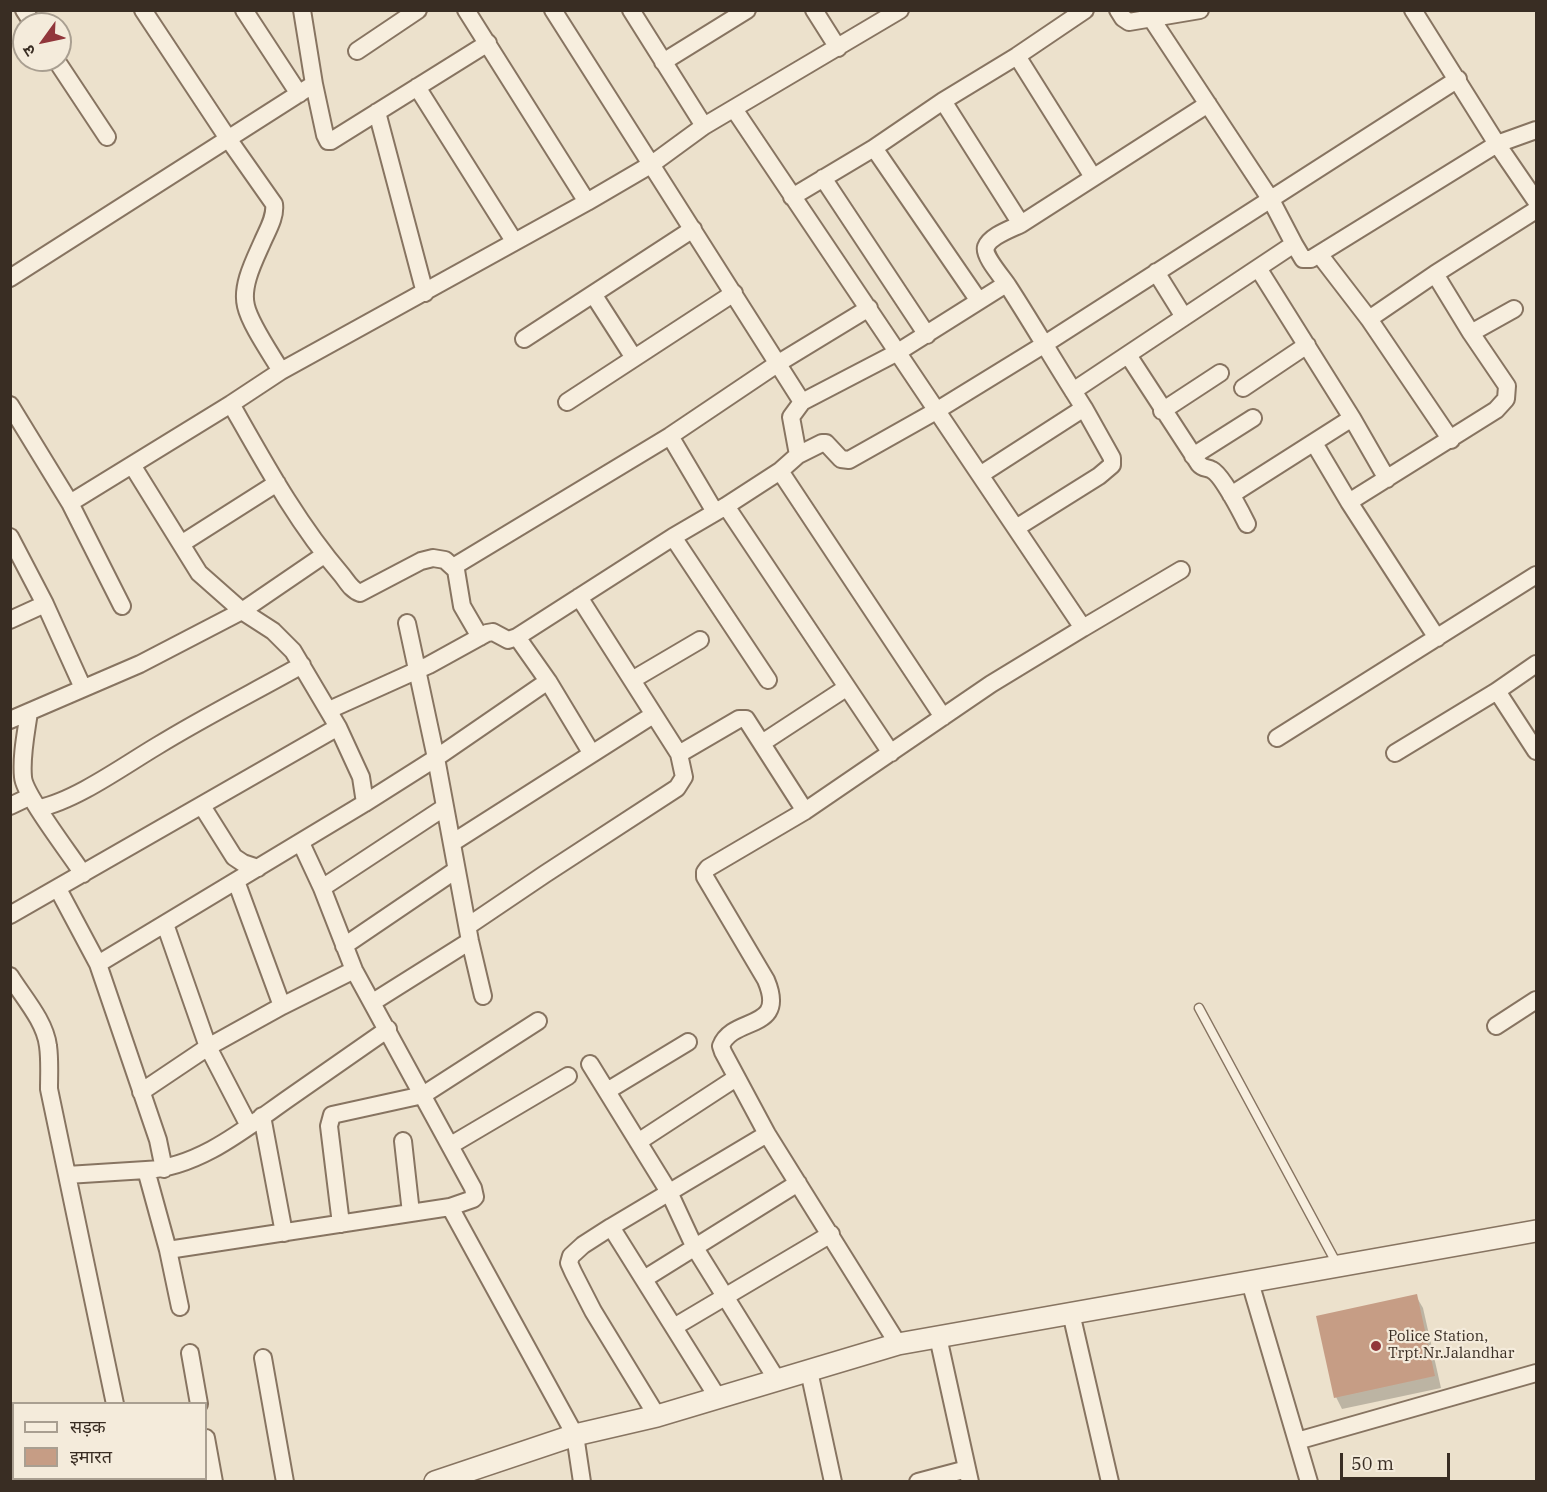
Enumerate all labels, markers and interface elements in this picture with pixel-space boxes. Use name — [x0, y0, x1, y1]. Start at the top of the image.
north arrow — [12, 12, 72, 72]
text: उ — [18, 41, 40, 60]
place label: Police Station, Trpt.Nr.Jalandhar — [1388, 1328, 1514, 1363]
marker: Police Station, Trpt.Nr.Jalandhar — [1369, 1339, 1383, 1353]
legend — [12, 1402, 207, 1480]
text: सड़क — [70, 1415, 106, 1438]
scale bar — [1343, 1441, 1452, 1479]
text: इमारत — [70, 1445, 112, 1468]
text: 50 m — [1351, 1452, 1394, 1475]

